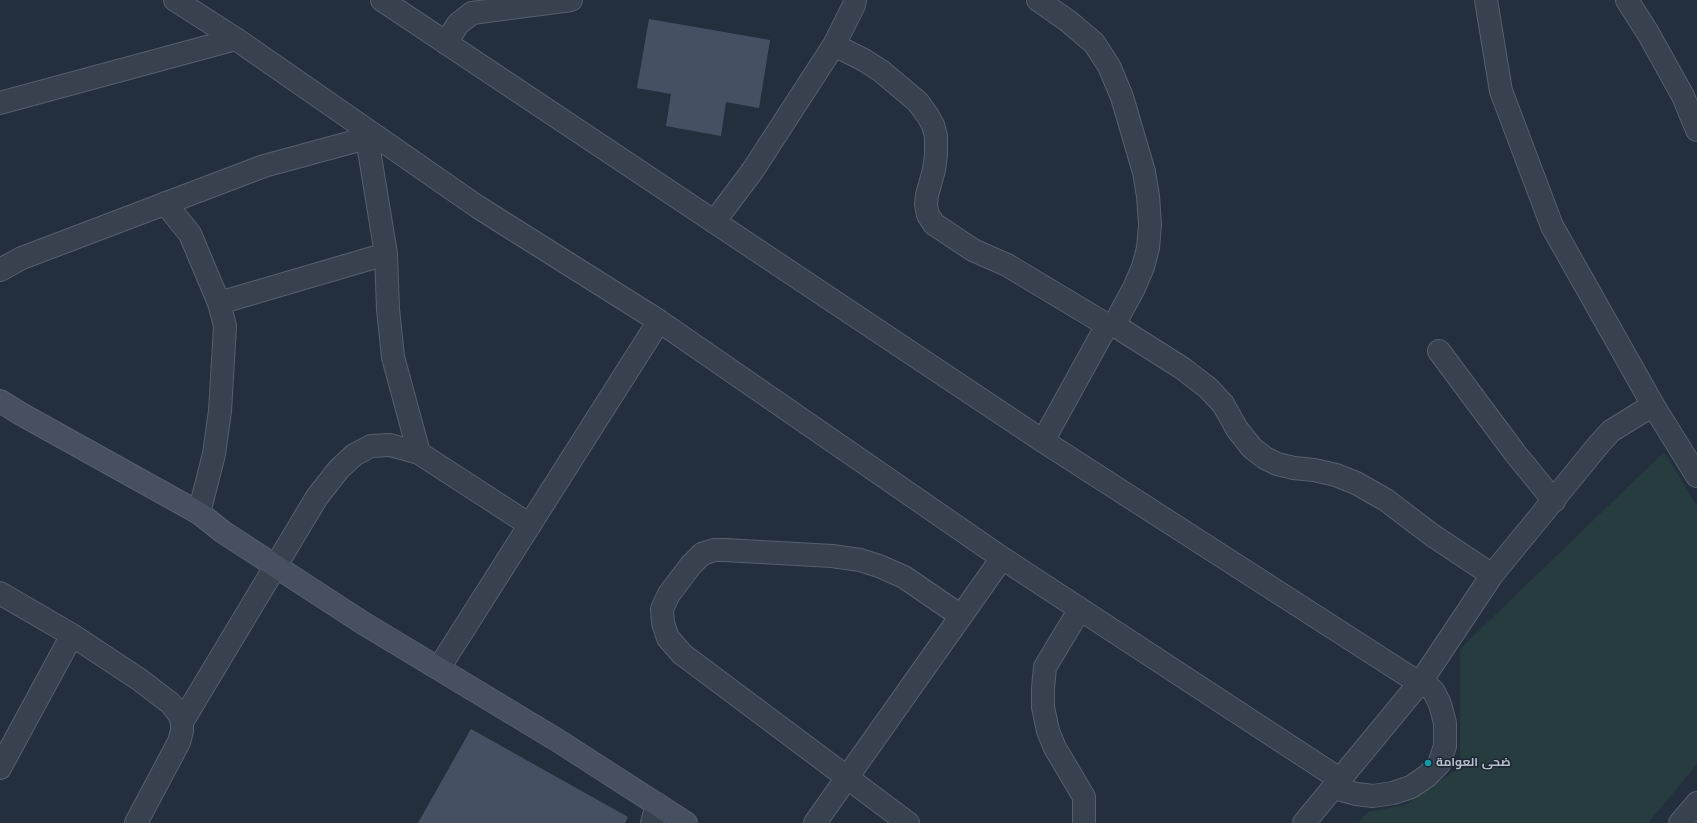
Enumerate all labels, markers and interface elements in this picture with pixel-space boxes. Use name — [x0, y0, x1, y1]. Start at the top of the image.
place label: ضحى العوامة — [1436, 756, 1511, 770]
marker: ضحى العوامة — [1423, 758, 1433, 768]

